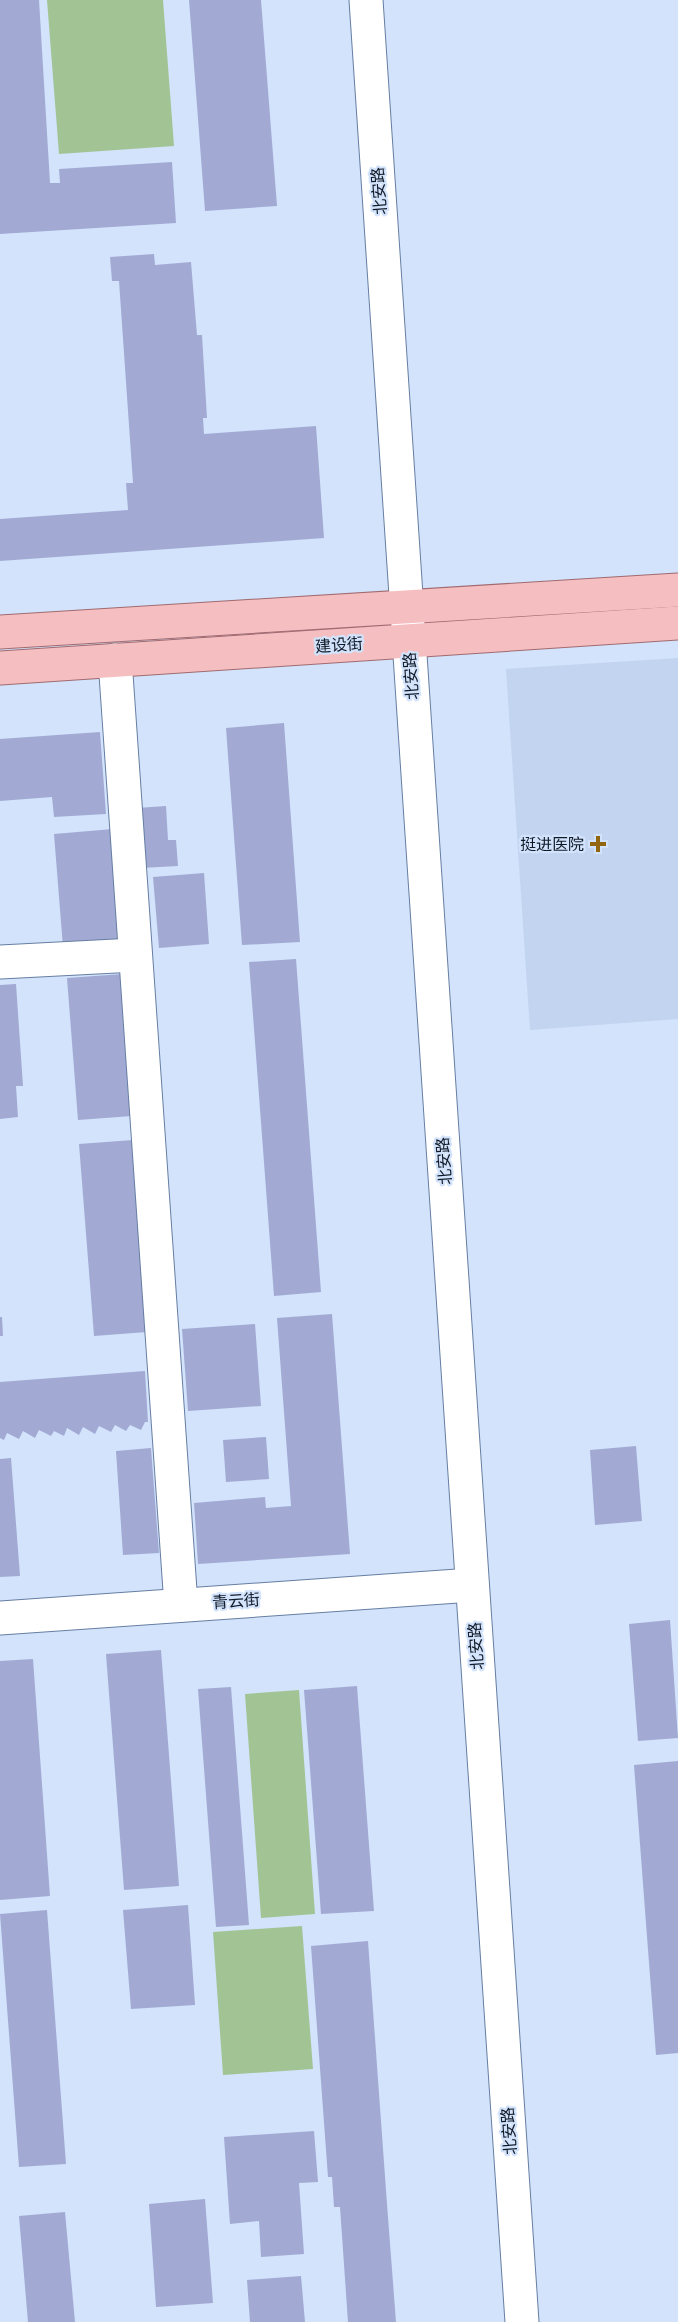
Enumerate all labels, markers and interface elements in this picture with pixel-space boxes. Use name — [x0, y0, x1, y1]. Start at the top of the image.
street label: 北安路 — [367, 166, 391, 216]
street label: 建设街 — [314, 633, 364, 657]
street label: 北安路 — [399, 651, 423, 701]
place label: 挺进医院 — [520, 834, 584, 855]
marker: 挺进医院 — [589, 835, 607, 853]
street label: 北安路 — [432, 1136, 456, 1186]
street label: 青云街 — [211, 1589, 261, 1613]
street label: 北安路 — [464, 1621, 488, 1671]
street label: 北安路 — [497, 2106, 521, 2156]

